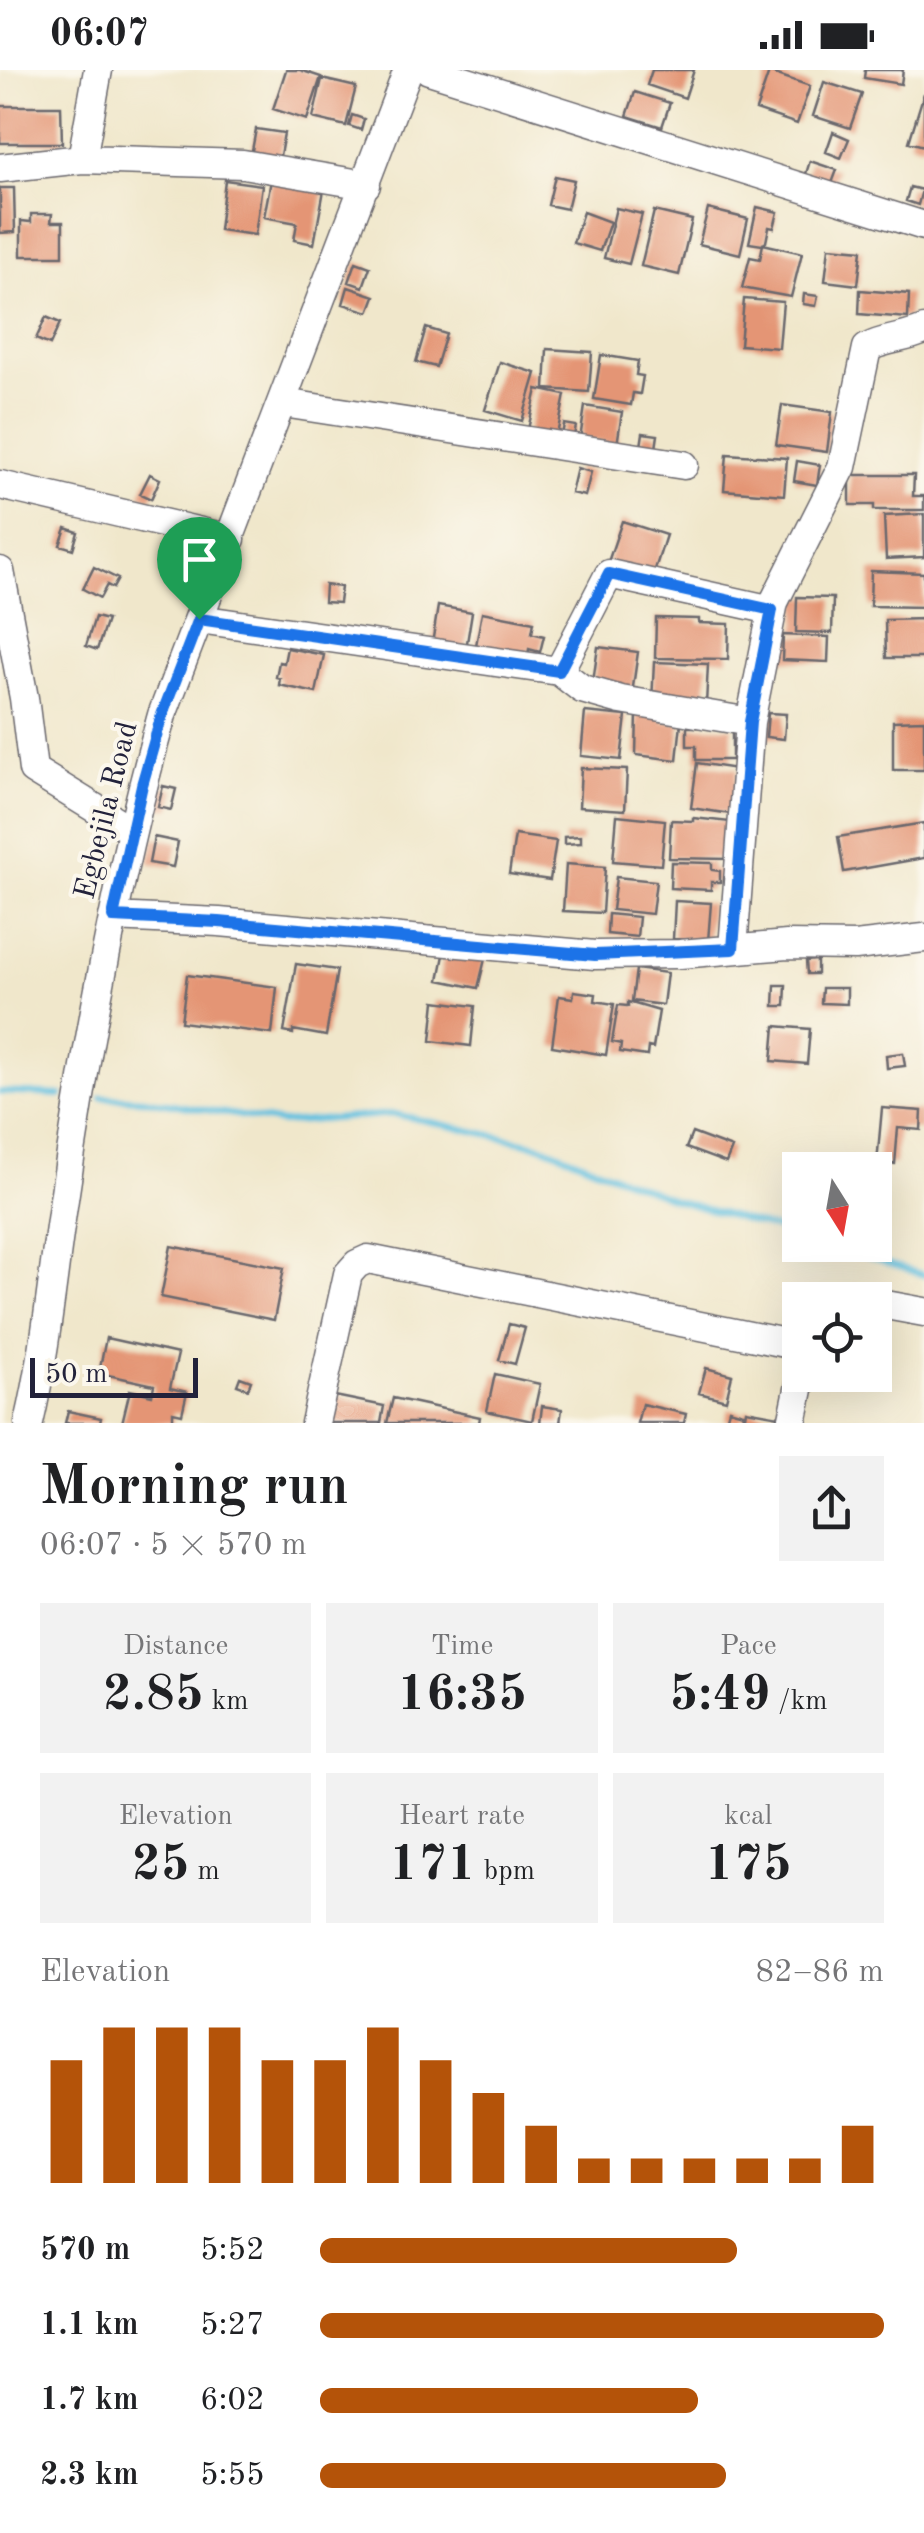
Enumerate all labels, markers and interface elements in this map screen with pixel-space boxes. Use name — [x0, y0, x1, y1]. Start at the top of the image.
text: 06:07 — [50, 16, 149, 54]
pin — [157, 517, 242, 620]
icon: arrive — [172, 532, 227, 587]
street label: Egbejila Road — [70, 719, 144, 902]
north arrow — [782, 1152, 892, 1262]
map controls — [782, 1152, 892, 1392]
button: locate — [782, 1282, 892, 1392]
scale bar — [30, 1353, 198, 1398]
text: 50 m — [45, 1361, 108, 1389]
button: share — [779, 1456, 884, 1561]
text: Morning run — [40, 1461, 349, 1516]
text: 06:07 · 5 × 570 m — [40, 1530, 307, 1562]
text: Distance — [123, 1633, 228, 1661]
text: Time — [431, 1633, 493, 1661]
text: Pace — [720, 1633, 777, 1661]
text: 2.85 — [103, 1671, 204, 1721]
text: 16:35 — [397, 1671, 527, 1721]
text: 5:49 — [669, 1671, 770, 1721]
text: km — [204, 1688, 248, 1716]
text: /km — [770, 1688, 827, 1716]
text: Elevation — [119, 1803, 233, 1831]
text: Heart rate — [399, 1803, 525, 1831]
text: kcal — [724, 1803, 772, 1831]
text: 25 — [132, 1841, 190, 1891]
text: 171 — [389, 1841, 476, 1891]
text: 175 — [705, 1841, 792, 1891]
text: m — [190, 1858, 220, 1886]
text: bpm — [476, 1858, 535, 1886]
text: Elevation — [40, 1957, 170, 1989]
text: 82–86 m — [756, 1957, 884, 1989]
text: 570 m — [40, 2235, 130, 2267]
text: 5:52 — [200, 2235, 265, 2267]
text: 1.1 km — [40, 2310, 139, 2342]
text: 5:27 — [200, 2310, 265, 2342]
text: 1.7 km — [40, 2385, 139, 2417]
text: 6:02 — [200, 2385, 265, 2417]
text: 2.3 km — [40, 2460, 139, 2492]
text: 5:55 — [200, 2460, 265, 2492]

